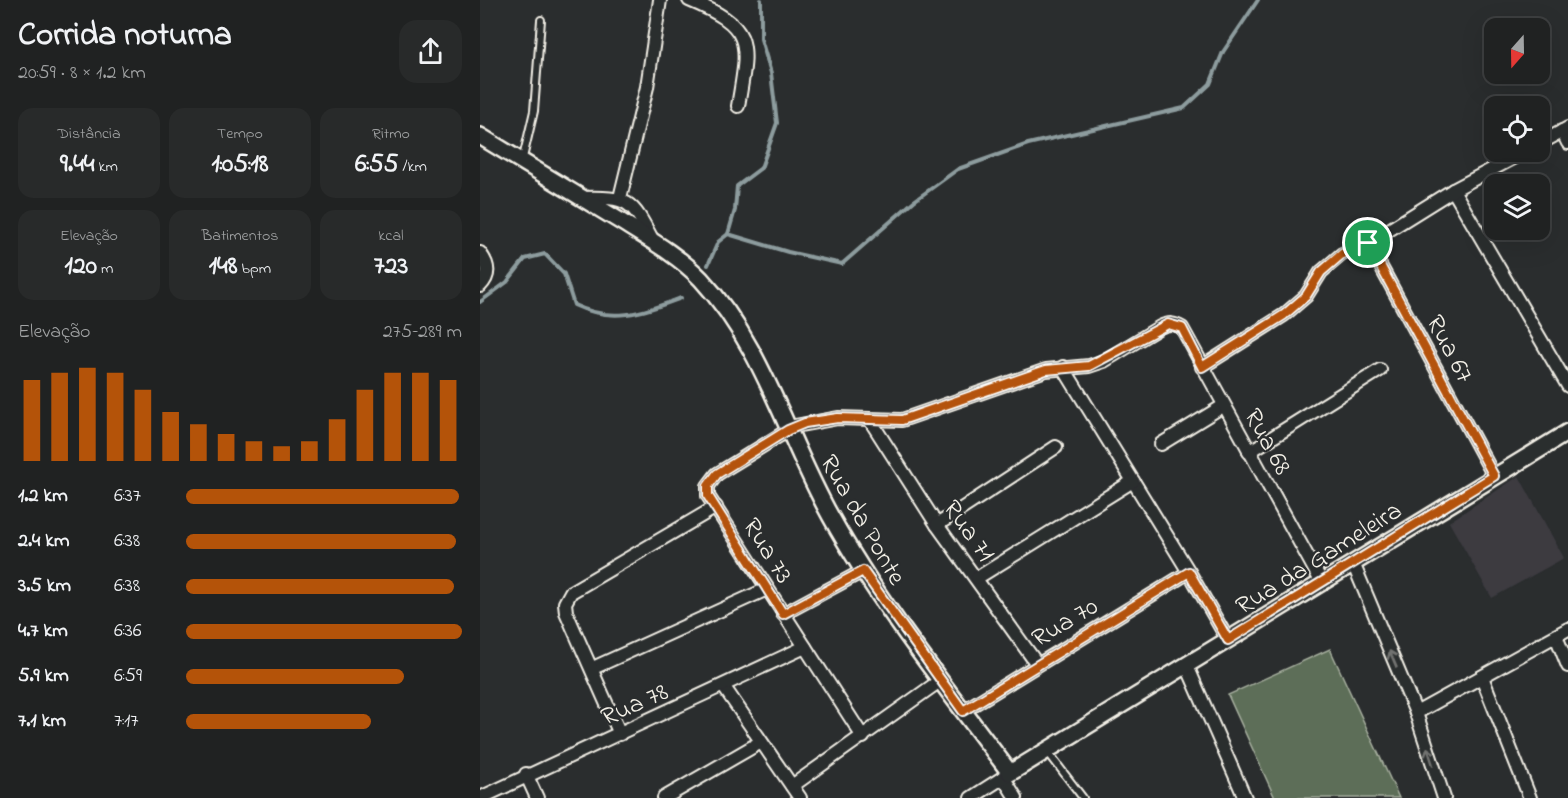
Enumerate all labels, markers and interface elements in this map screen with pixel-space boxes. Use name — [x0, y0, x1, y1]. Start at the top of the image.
text: Corrida noturna — [18, 12, 232, 60]
north arrow — [1484, 18, 1550, 84]
map controls — [1484, 18, 1550, 240]
button: share — [399, 20, 462, 83]
text: 20:59 · 8 × 1.2 km — [18, 59, 146, 88]
button: locate — [1484, 96, 1550, 162]
text: Distância — [57, 122, 121, 146]
text: Tempo — [217, 122, 263, 146]
text: Ritmo — [372, 122, 410, 146]
text: 9.44 — [60, 146, 95, 184]
text: 1:05:18 — [212, 146, 268, 184]
text: 6:55 — [355, 146, 399, 184]
text: km — [95, 155, 118, 179]
text: /km — [399, 155, 427, 179]
button: layers — [1484, 174, 1550, 240]
pin — [1342, 217, 1393, 268]
text: Elevação — [60, 224, 118, 248]
text: Batimentos — [202, 224, 278, 248]
text: kcal — [378, 224, 404, 248]
icon: arrive — [1351, 226, 1384, 259]
text: 120 — [65, 248, 97, 286]
text: 148 — [209, 248, 238, 286]
text: 723 — [374, 248, 408, 286]
text: m — [97, 257, 113, 281]
text: bpm — [238, 257, 271, 281]
street label: Rua 67 — [1415, 309, 1482, 390]
text: Elevação — [18, 318, 90, 347]
text: 275–289 m — [383, 318, 462, 347]
street label: Rua 68 — [1233, 402, 1300, 483]
street label: Rua da Ponte — [809, 448, 914, 593]
text: 1.2 km — [18, 482, 68, 511]
text: 6:37 — [114, 482, 141, 511]
street label: Rua 71 — [932, 493, 1003, 571]
street label: Rua da Gameleira — [1229, 493, 1410, 626]
street label: Rua 73 — [731, 511, 801, 592]
text: 2.4 km — [18, 527, 70, 556]
text: 6:38 — [114, 527, 140, 556]
text: 3.5 km — [18, 572, 71, 601]
text: 6:38 — [114, 572, 140, 601]
street label: Rua 70 — [1025, 589, 1106, 658]
text: 4.7 km — [18, 617, 68, 646]
text: 6:36 — [114, 617, 142, 646]
one-way arrow — [1387, 651, 1398, 669]
text: 5.9 km — [18, 662, 69, 691]
text: 6:59 — [114, 662, 142, 691]
street label: Rua 78 — [595, 674, 675, 737]
text: 7.1 km — [18, 707, 66, 736]
text: 7:17 — [114, 707, 139, 736]
one-way arrow — [1423, 747, 1434, 766]

